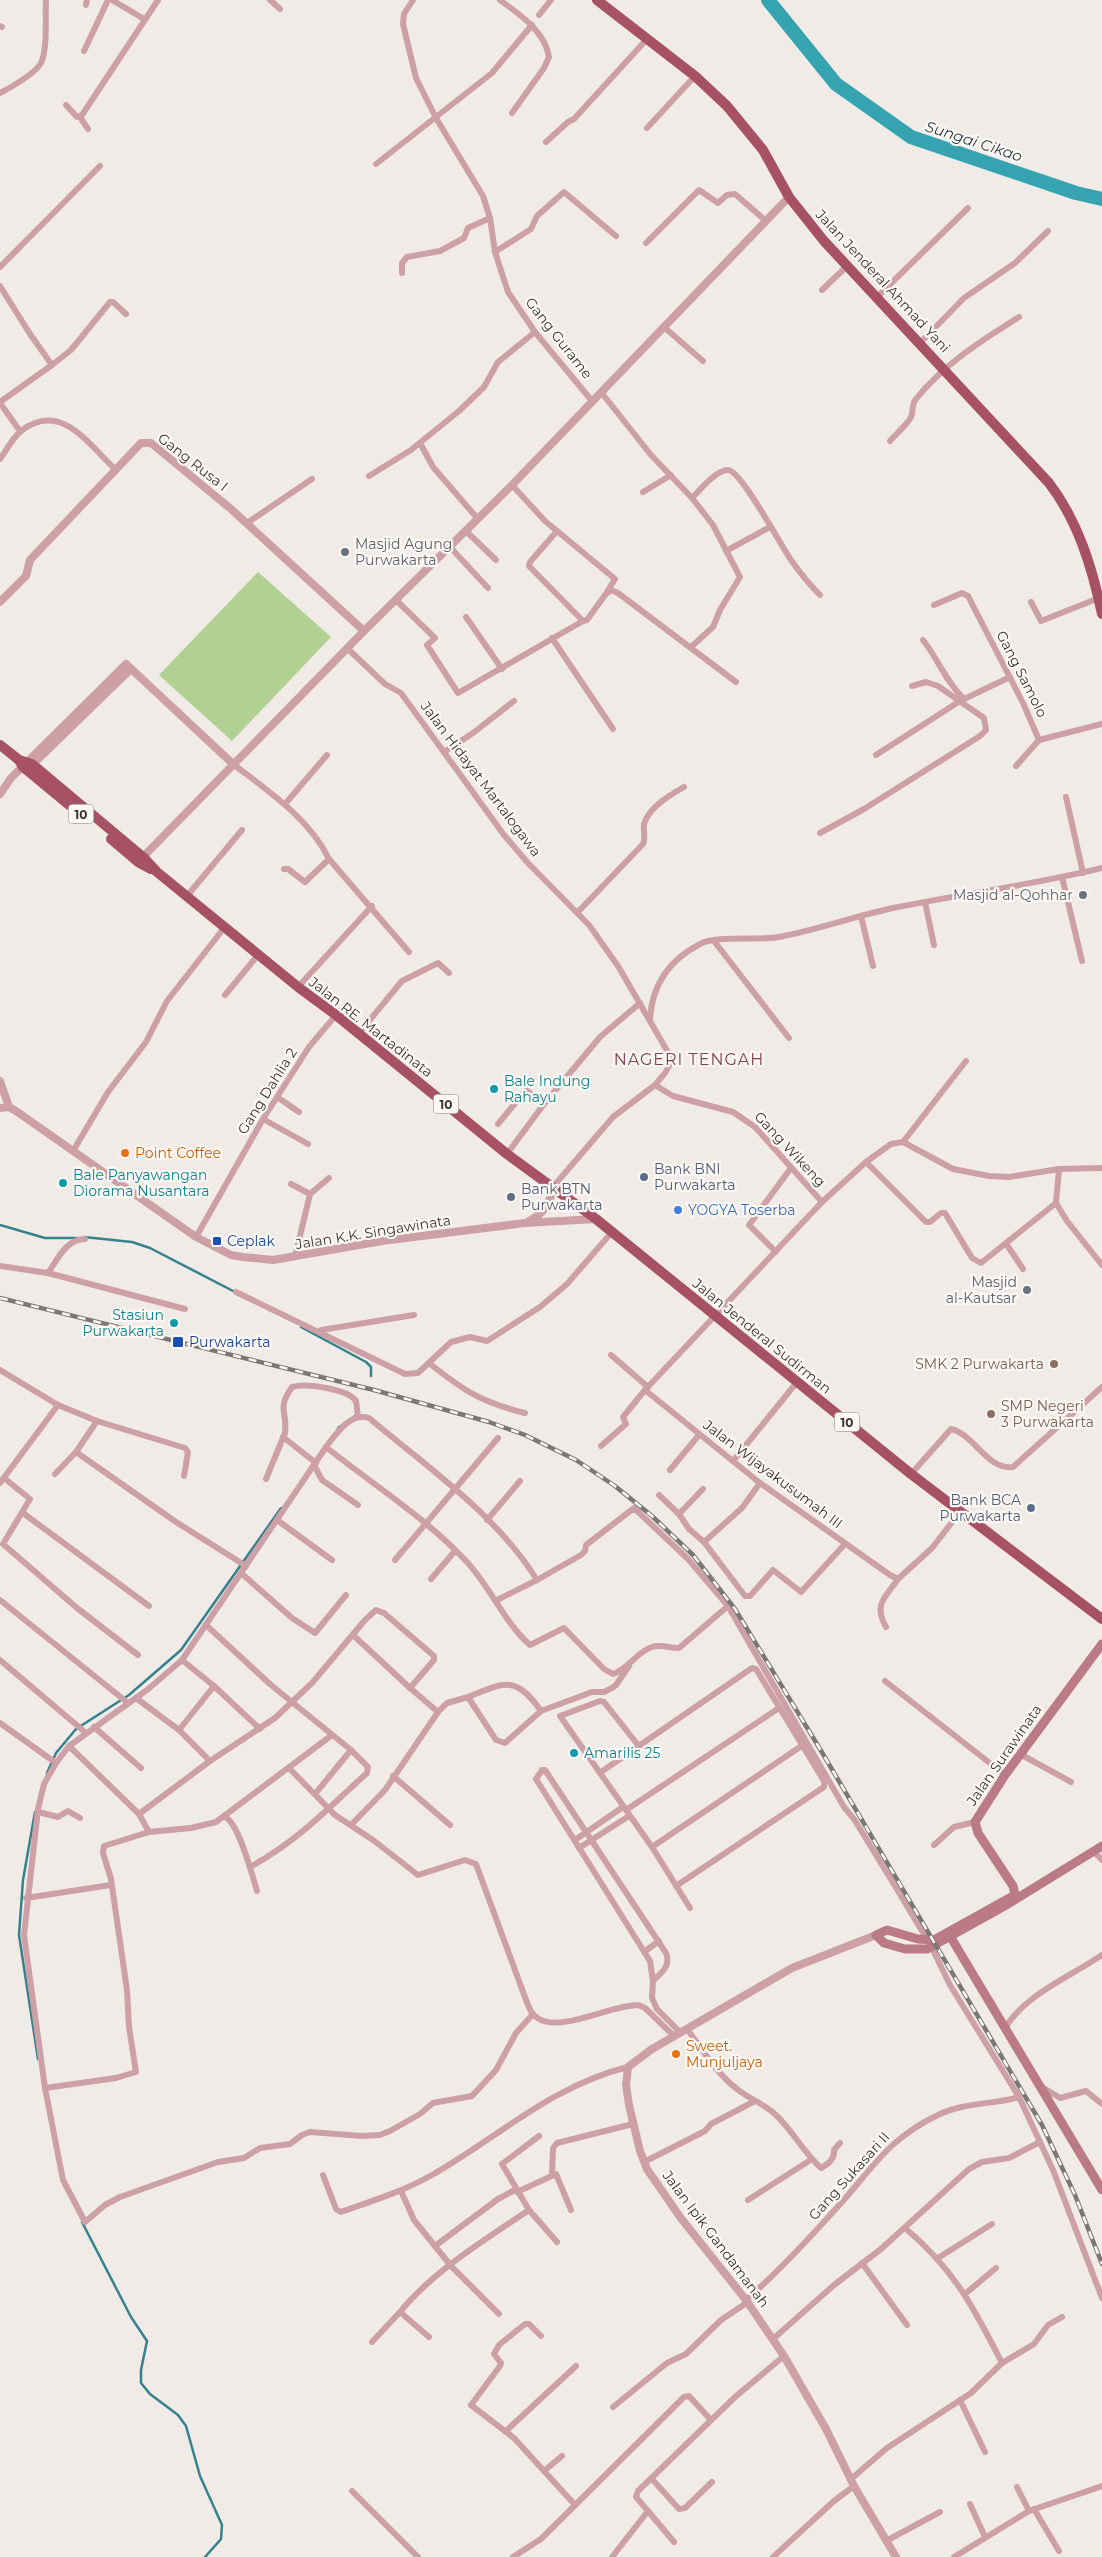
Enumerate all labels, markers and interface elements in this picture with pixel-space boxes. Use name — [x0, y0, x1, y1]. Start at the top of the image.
water label: Sungai Cikao — [923, 116, 1025, 166]
street label: Jalan Jenderal Ahmad Yani — [811, 205, 954, 356]
street label: Gang Gurame — [522, 294, 596, 382]
street label: Gang Rusa I — [154, 429, 232, 495]
place label: Masjid Agung Purwakarta — [355, 535, 452, 569]
marker: Masjid Agung Purwakarta — [339, 546, 351, 558]
street label: Gang Samolo — [992, 628, 1052, 721]
street label: Jalan Hidayat Martalogawa — [416, 697, 545, 860]
road number: 10 — [68, 804, 94, 824]
place label: Masjid al-Qohhar — [953, 886, 1073, 904]
marker: Masjid al-Qohhar — [1077, 889, 1089, 901]
street label: Jalan RE. Martadinata — [305, 972, 437, 1081]
street label: Gang Dahlia 2 — [233, 1044, 301, 1138]
district label: NAGERI TENGAH — [614, 1050, 764, 1069]
place label: Bale Indung Rahayu — [504, 1072, 590, 1106]
marker: Bale Indung Rahayu — [488, 1083, 500, 1095]
road number: 10 — [434, 1094, 458, 1114]
street label: Gang Wikeng — [751, 1108, 829, 1190]
place label: Point Coffee — [135, 1144, 221, 1162]
marker: Point Coffee — [119, 1147, 131, 1159]
place label: Bank BNI Purwakarta — [654, 1160, 736, 1194]
place label: Bale Panyawangan Diorama Nusantara — [73, 1166, 210, 1200]
marker: Bank BNI Purwakarta — [638, 1171, 650, 1183]
marker: Bale Panyawangan Diorama Nusantara — [57, 1177, 69, 1189]
place label: Bank BTN Purwakarta — [521, 1180, 603, 1214]
marker: Bank BTN Purwakarta — [505, 1191, 517, 1203]
place label: YOGYA Toserba — [688, 1201, 796, 1219]
marker: YOGYA Toserba — [672, 1204, 684, 1216]
street label: Jalan K.K. Singawinata — [293, 1211, 452, 1253]
place label: Ceplak — [227, 1232, 276, 1250]
marker: Ceplak — [211, 1235, 223, 1247]
place label: Masjid al-Kautsar — [946, 1273, 1017, 1307]
street label: Jalan Jenderal Sudirman — [688, 1274, 835, 1398]
marker: Masjid al-Kautsar — [1021, 1284, 1033, 1296]
place label: Stasiun Purwakarta — [82, 1306, 164, 1340]
marker: Stasiun Purwakarta — [168, 1317, 180, 1329]
place label: Purwakarta — [189, 1333, 271, 1351]
marker: Purwakarta — [171, 1335, 185, 1349]
place label: SMK 2 Purwakarta — [915, 1355, 1044, 1373]
marker: SMK 2 Purwakarta — [1048, 1358, 1060, 1370]
place label: SMP Negeri 3 Purwakarta — [1001, 1397, 1094, 1431]
marker: SMP Negeri 3 Purwakarta — [985, 1408, 997, 1420]
road number: 10 — [834, 1412, 860, 1431]
street label: Jalan Wijayakusumah III — [699, 1415, 846, 1532]
place label: Bank BCA Purwakarta — [939, 1491, 1022, 1525]
marker: Bank BCA Purwakarta — [1025, 1502, 1037, 1514]
street label: Jalan Surawinata — [962, 1701, 1046, 1810]
place label: Amarilis 25 — [584, 1744, 660, 1762]
marker: Amarilis 25 — [568, 1747, 580, 1759]
place label: Sweet. Munjuljaya — [686, 2037, 763, 2071]
marker: Sweet. Munjuljaya — [670, 2048, 682, 2060]
street label: Gang Sukasari II — [805, 2128, 893, 2224]
street label: Jalan Ipik Gandamanah — [658, 2166, 773, 2311]

